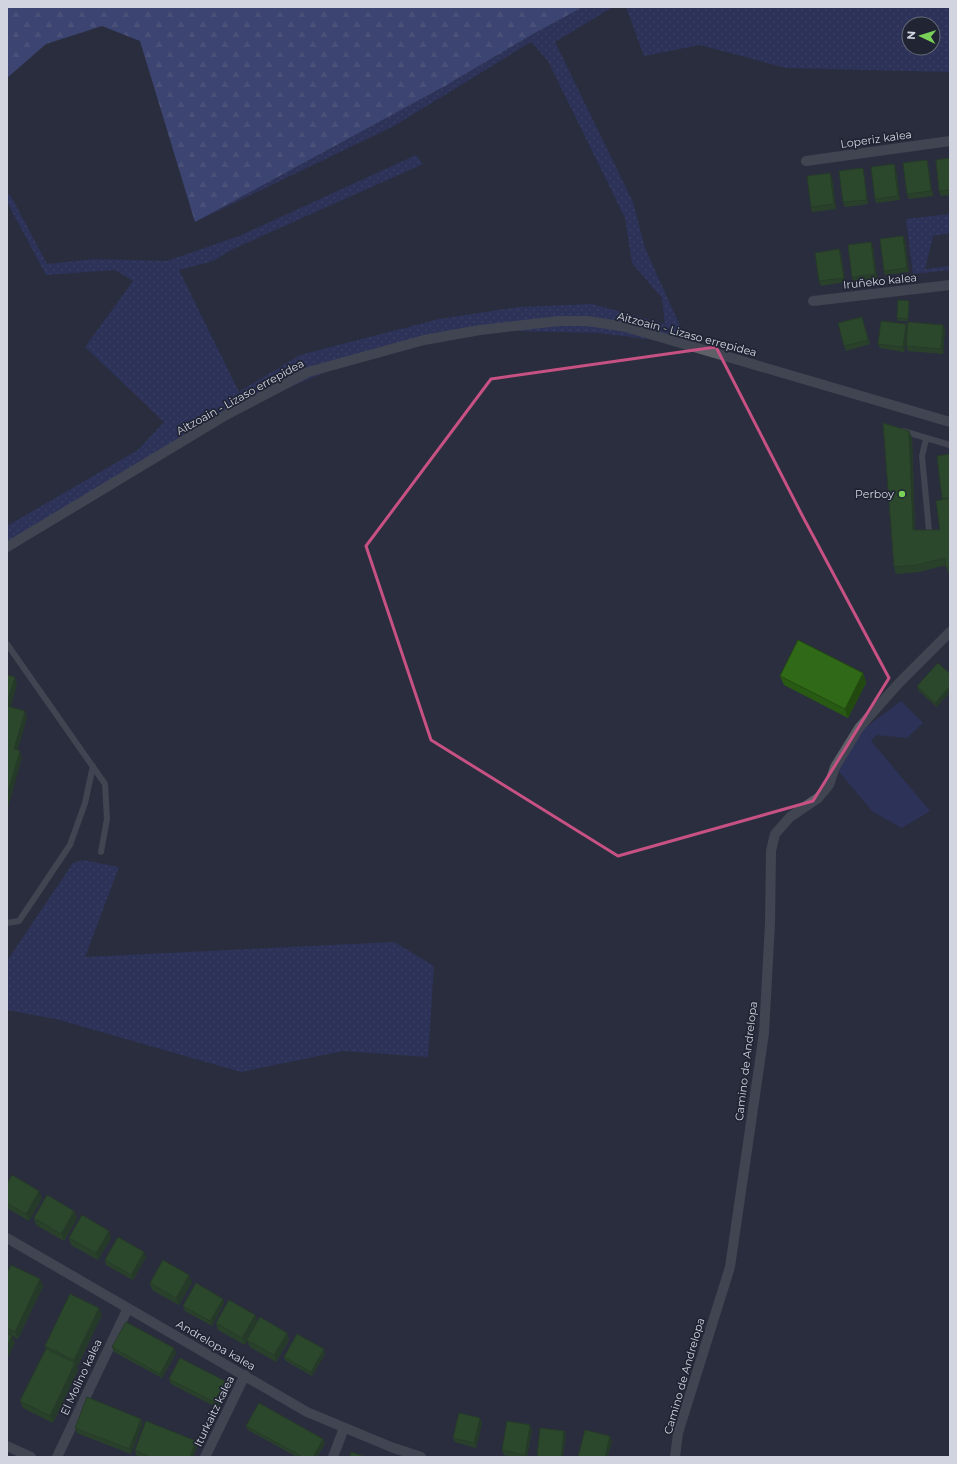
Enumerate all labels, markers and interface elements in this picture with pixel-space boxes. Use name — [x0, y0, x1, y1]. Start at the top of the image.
north arrow — [901, 16, 941, 56]
text: N — [904, 30, 918, 40]
street label: Loperiz kalea — [839, 127, 913, 151]
street label: Iruñeko kalea — [842, 270, 918, 292]
street label: Aitzoain - Lizaso errepidea — [616, 309, 758, 359]
street label: Aitzoain - Lizaso errepidea — [174, 356, 306, 438]
place label: Perboy — [855, 487, 894, 501]
marker: Perboy — [897, 489, 907, 499]
street label: Camino de Andrelopa — [732, 1000, 760, 1122]
street label: Camino de Andrelopa — [661, 1316, 707, 1436]
street label: Andrelopa kalea — [174, 1317, 258, 1373]
street label: El Molino kalea — [57, 1337, 105, 1417]
street label: Iturkaitz kalea — [191, 1373, 237, 1449]

